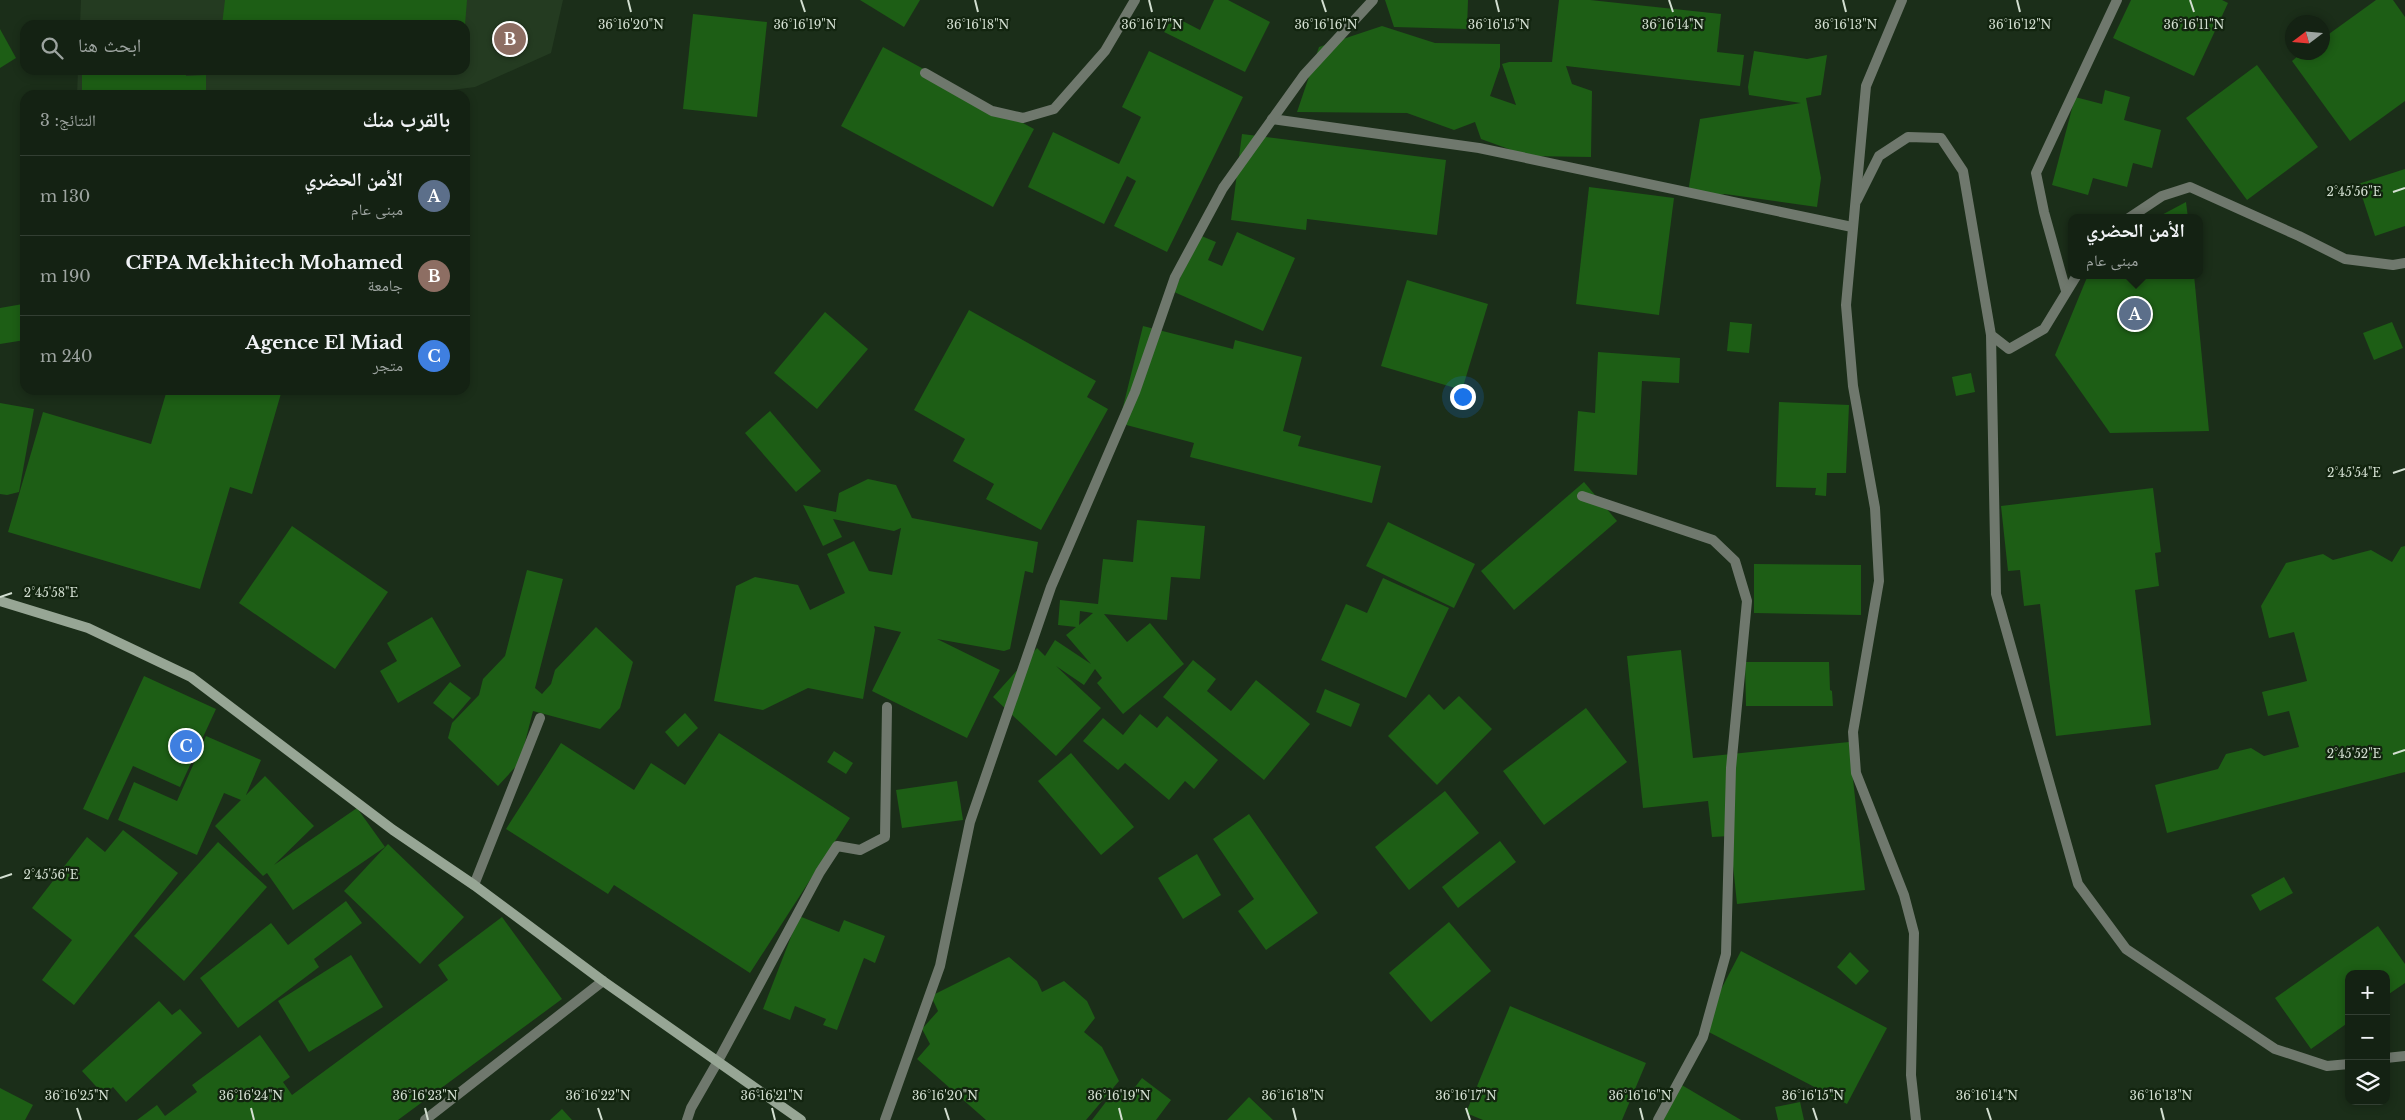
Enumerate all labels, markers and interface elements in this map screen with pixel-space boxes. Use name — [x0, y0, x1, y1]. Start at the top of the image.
north arrow — [2285, 15, 2330, 60]
text: 36°16'20"N — [598, 17, 664, 32]
text: 36°16'19"N — [773, 17, 837, 32]
text: 36°16'18"N — [947, 17, 1010, 32]
text: 36°16'17"N — [1121, 17, 1183, 32]
text: 36°16'16"N — [1294, 17, 1358, 32]
text: 36°16'15"N — [1468, 17, 1530, 32]
text: 36°16'14"N — [1642, 17, 1704, 32]
text: 36°16'13"N — [1815, 17, 1878, 32]
text: 36°16'12"N — [1989, 17, 2052, 32]
text: 36°16'11"N — [2164, 17, 2225, 32]
search box — [20, 20, 470, 75]
pin: B — [494, 20, 526, 58]
icon: search — [38, 34, 66, 62]
text: ابحث هنا — [78, 34, 141, 57]
text: بالقرب منك — [362, 107, 450, 133]
text: النتائج: 3 — [40, 110, 96, 130]
text: الأمن الحضري — [304, 168, 403, 191]
text: 2°45'56"E — [2327, 184, 2382, 199]
text: 130 m — [40, 186, 90, 206]
text: A — [428, 186, 440, 206]
text: مبنى عام — [351, 199, 403, 219]
popup — [2068, 214, 2203, 279]
text: الأمن الحضري — [2086, 219, 2185, 242]
text: مبنى عام — [2086, 250, 2138, 270]
text: CFPA Mekhitech Mohamed — [125, 251, 403, 274]
text: 190 m — [40, 266, 91, 286]
text: B — [428, 266, 440, 286]
text: جامعة — [368, 275, 403, 295]
pin: A — [2119, 295, 2151, 333]
text: Agence El Miad — [245, 331, 403, 354]
text: 240 m — [40, 346, 92, 366]
text: C — [427, 346, 441, 366]
text: متجر — [373, 355, 403, 375]
your location — [1450, 384, 1476, 410]
text: 2°45'54"E — [2327, 465, 2381, 480]
text: 2°45'58"E — [24, 585, 79, 600]
pin: C — [170, 727, 202, 765]
text: 2°45'52"E — [2327, 746, 2382, 761]
text: 2°45'56"E — [24, 867, 79, 882]
map controls — [2345, 970, 2390, 1105]
button: + — [2345, 970, 2390, 1015]
button: − — [2345, 1015, 2390, 1060]
button: layers — [2345, 1060, 2390, 1105]
text: 36°16'25"N — [45, 1088, 109, 1103]
text: 36°16'24"N — [219, 1088, 283, 1103]
text: 36°16'23"N — [393, 1088, 458, 1103]
text: 36°16'22"N — [566, 1088, 631, 1103]
text: 36°16'21"N — [741, 1088, 804, 1103]
text: 36°16'20"N — [912, 1088, 978, 1103]
text: 36°16'19"N — [1087, 1088, 1151, 1103]
text: 36°16'18"N — [1262, 1088, 1325, 1103]
text: 36°16'17"N — [1435, 1088, 1497, 1103]
text: 36°16'16"N — [1608, 1088, 1672, 1103]
text: 36°16'15"N — [1782, 1088, 1844, 1103]
text: 36°16'14"N — [1956, 1088, 2018, 1103]
text: 36°16'13"N — [2130, 1088, 2193, 1103]

